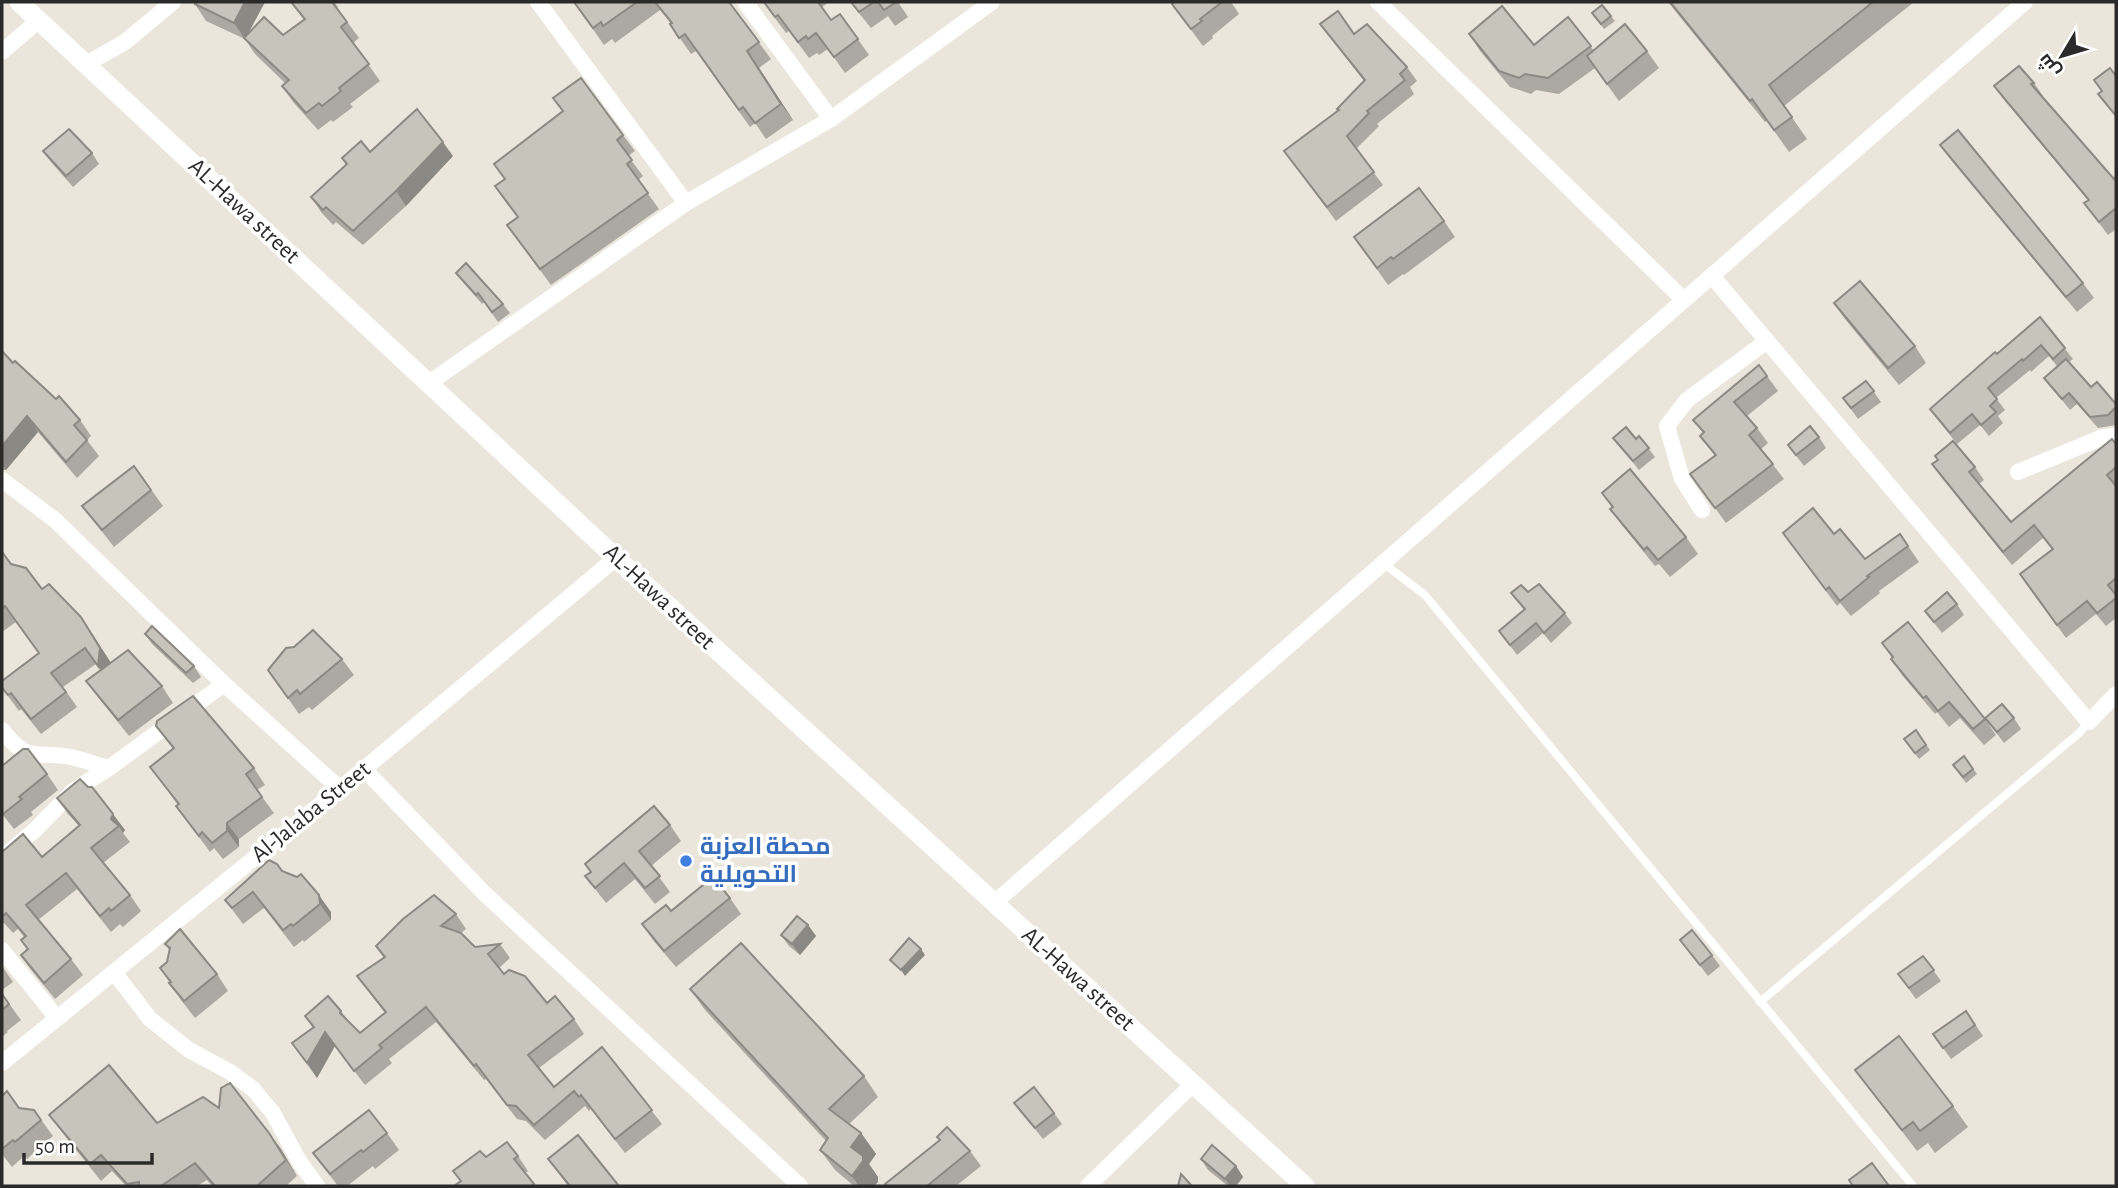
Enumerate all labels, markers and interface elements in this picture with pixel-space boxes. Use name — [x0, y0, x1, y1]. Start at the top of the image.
north arrow — [2027, 21, 2097, 91]
text: ش — [2034, 49, 2066, 82]
street label: AL-Hawa street — [184, 154, 304, 268]
street label: AL-Hawa street — [599, 540, 719, 654]
street label: Al-Jalaba Street — [247, 757, 375, 867]
place label: محطة العزبة التحويلية — [700, 835, 831, 888]
marker: محطة العزبة التحويلية — [678, 853, 694, 869]
street label: AL-Hawa street — [1017, 923, 1139, 1036]
scale bar — [24, 1122, 152, 1166]
text: 50 m — [35, 1136, 75, 1157]

